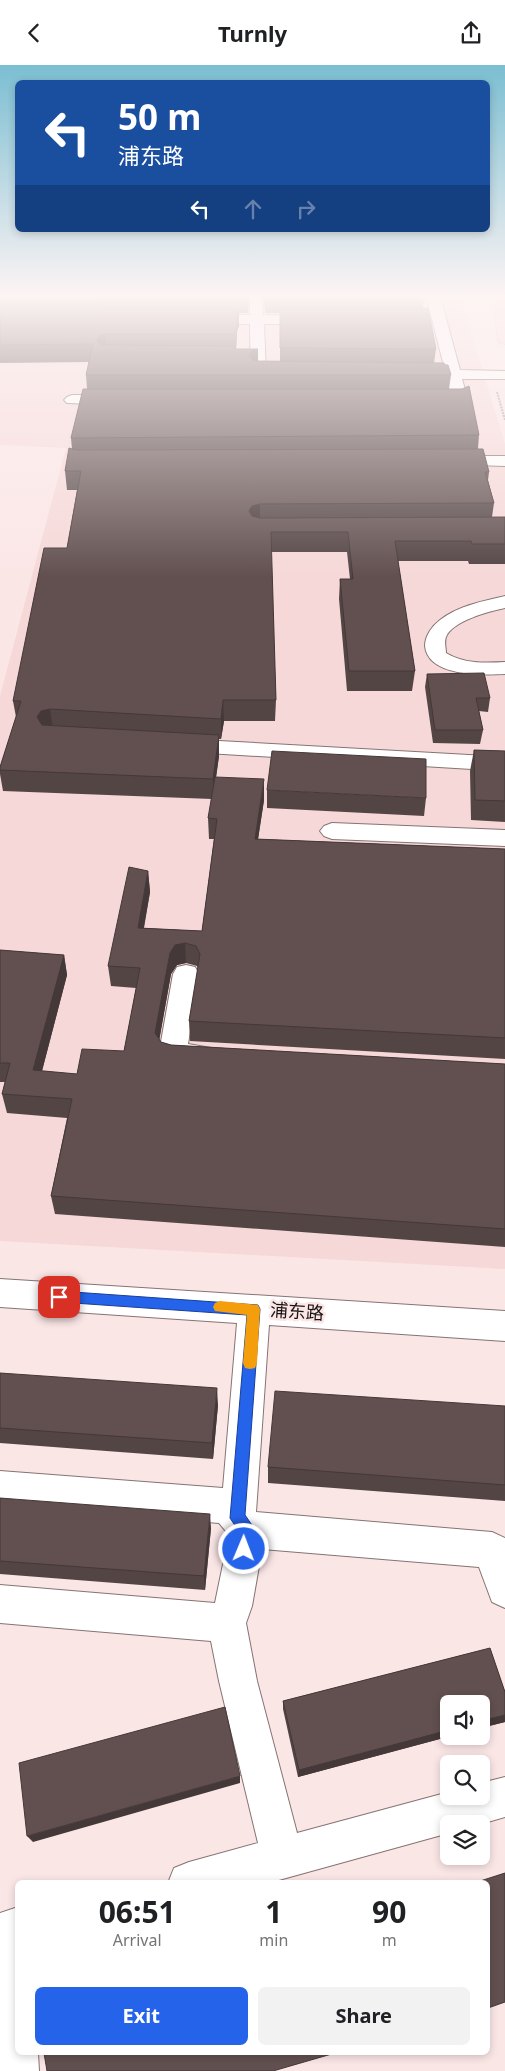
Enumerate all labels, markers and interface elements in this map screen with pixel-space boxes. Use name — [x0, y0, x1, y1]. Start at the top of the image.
text: Turnly — [218, 18, 287, 48]
icon: back — [20, 19, 48, 47]
icon: share — [457, 19, 485, 47]
text: 50 m — [118, 93, 201, 140]
icon: left — [35, 100, 100, 165]
text: 浦东路 — [118, 140, 184, 170]
icon: left — [186, 195, 214, 223]
icon: ahead — [239, 195, 267, 223]
icon: right — [292, 195, 320, 223]
pin — [38, 1276, 80, 1318]
icon: arrive — [45, 1283, 73, 1311]
street label: 浦东路 — [269, 1297, 325, 1325]
position arrow — [217, 1522, 269, 1574]
map controls — [440, 1695, 490, 1865]
button: sound — [440, 1695, 490, 1745]
button: search — [440, 1755, 490, 1805]
button: layers — [440, 1815, 490, 1865]
text: 06:51 — [99, 1891, 176, 1932]
text: 1 — [265, 1891, 282, 1932]
text: 90 — [372, 1891, 406, 1932]
text: Arrival — [113, 1929, 162, 1951]
text: min — [259, 1929, 288, 1951]
text: m — [382, 1929, 397, 1951]
button: Exit — [35, 1987, 248, 2045]
button: Share — [258, 1987, 470, 2045]

